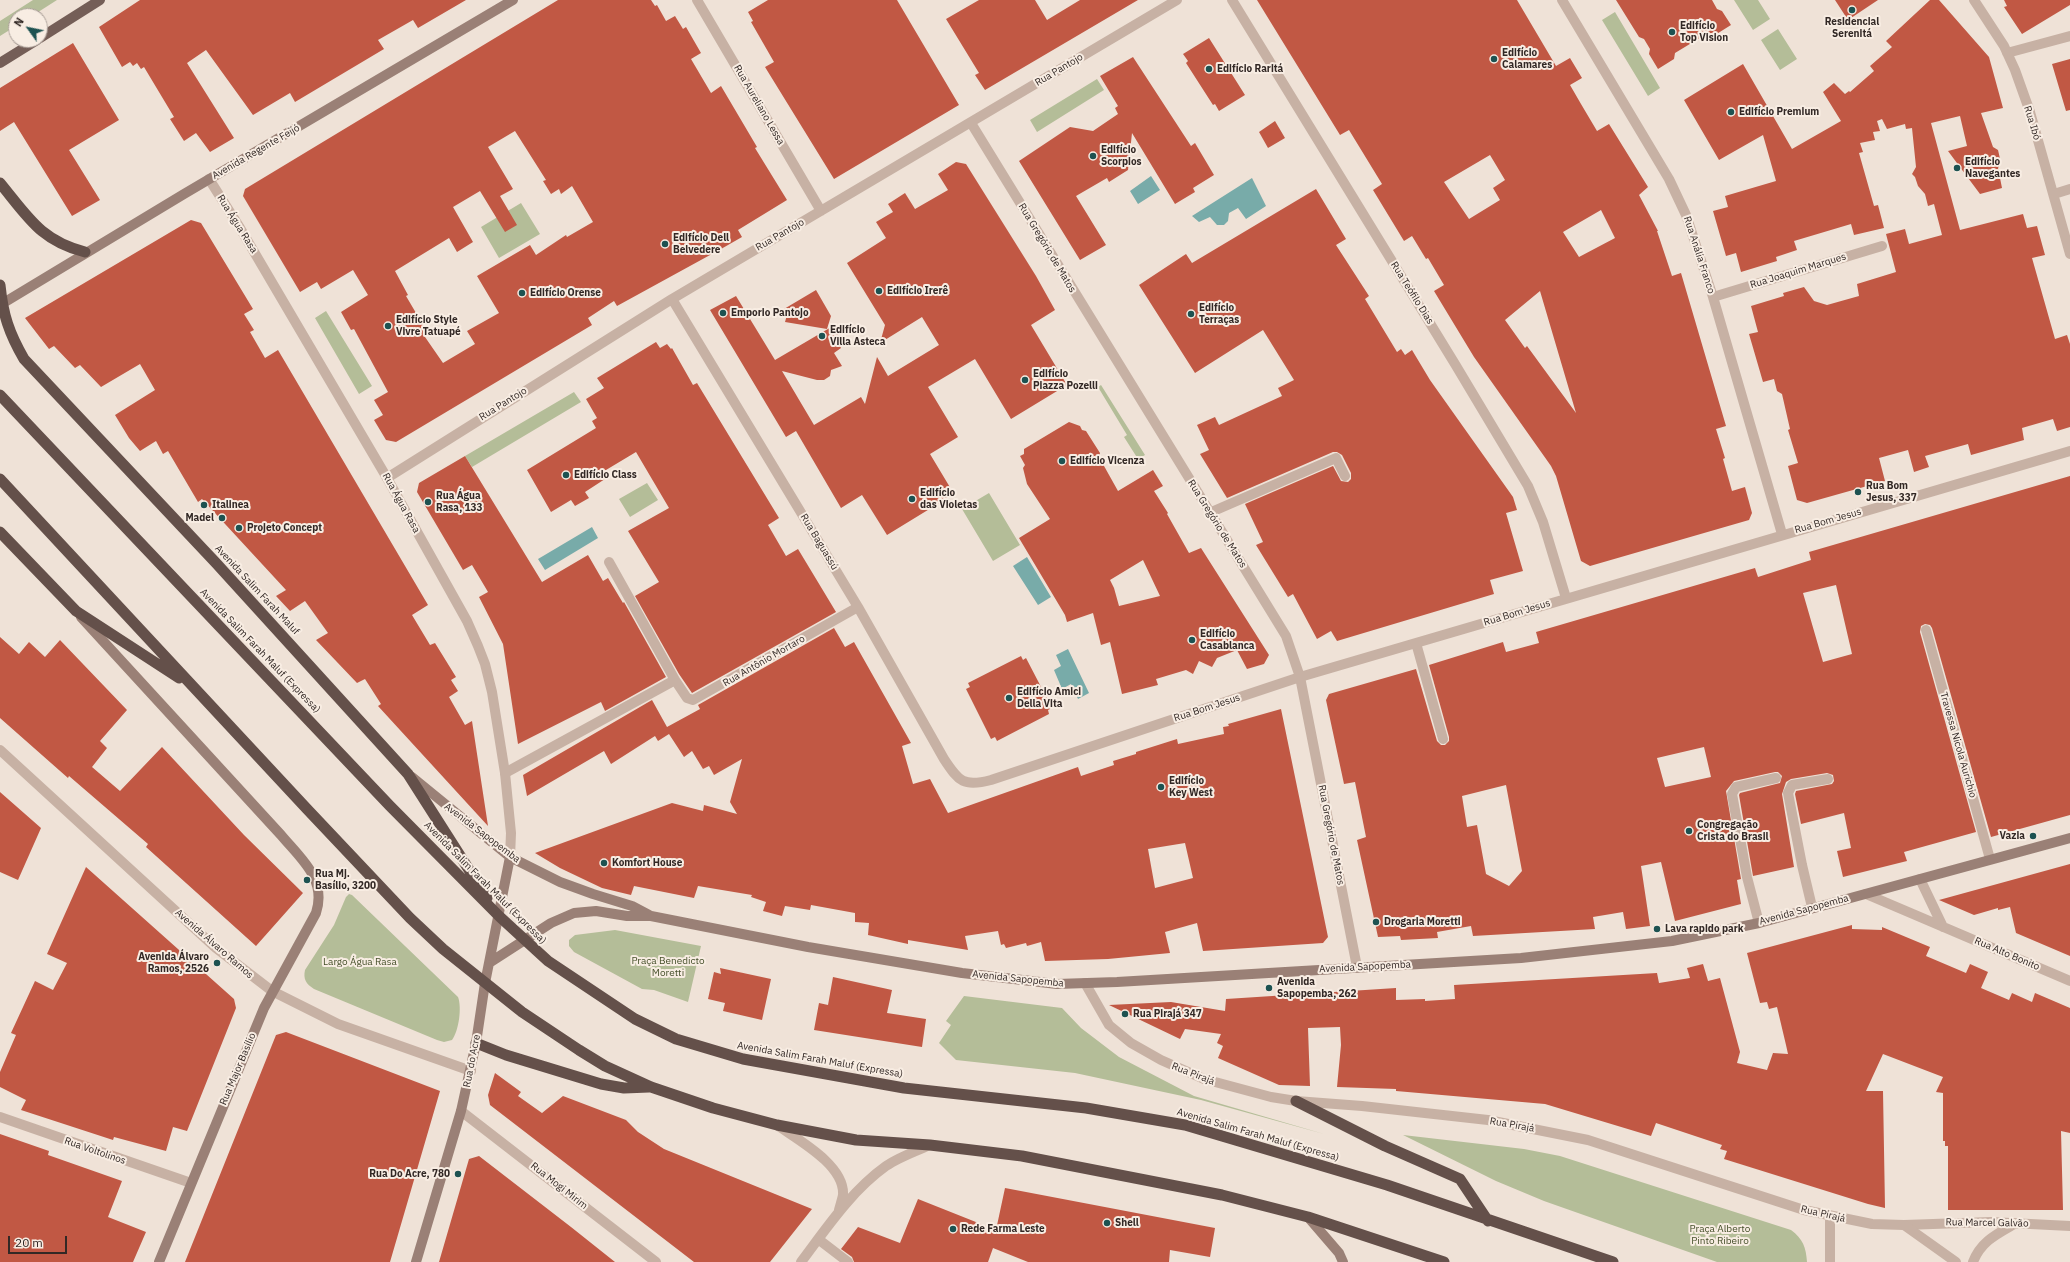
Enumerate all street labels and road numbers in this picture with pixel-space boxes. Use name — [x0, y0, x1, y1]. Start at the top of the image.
street label: Rua Pantojo — [1033, 51, 1085, 89]
street label: Rua Aureliano Lessa — [731, 63, 787, 147]
street label: Rua Ibó — [2021, 104, 2043, 142]
street label: Avenida Regente Feijó — [210, 122, 302, 182]
street label: Rua Água Rasa — [214, 193, 260, 255]
street label: Rua Gregório de Matos — [1016, 201, 1078, 295]
street label: Rua Anália Franco — [1681, 215, 1717, 295]
street label: Rua Pantojo — [754, 216, 806, 254]
street label: Rua Joaquim Marques — [1749, 251, 1847, 291]
street label: Rua Teófilo Dias — [1388, 259, 1436, 327]
street label: Rua Pantojo — [477, 385, 529, 423]
street label: Rua Água Rasa — [380, 471, 422, 535]
street label: Rua Gregório de Matos — [1185, 478, 1249, 570]
street label: Rua Bom Jesus — [1793, 506, 1863, 536]
street label: Rua Baguassú — [798, 512, 840, 572]
street label: Avenida Salim Farah Maluf — [212, 543, 302, 637]
street label: Avenida Salim Farah Maluf (Expressa) — [197, 586, 323, 716]
street label: Rua Bom Jesus — [1482, 597, 1552, 629]
street label: Rua Antônio Mortaro — [721, 633, 807, 689]
street label: Travessa Nicola Aurichio — [1937, 691, 1979, 799]
street label: Rua Bom Jesus — [1172, 692, 1242, 724]
street label: Rua Gregório de Matos — [1315, 784, 1347, 886]
street label: Avenida Sapopemba — [442, 801, 522, 865]
street label: Avenida Salim Farah Maluf (Expressa) — [421, 819, 549, 947]
street label: Avenida Sapopemba — [1758, 892, 1850, 928]
street label: Avenida Álvaro Ramos — [172, 907, 256, 981]
street label: Rua Alto Bonito — [1973, 935, 2041, 973]
street label: Avenida Sapopemba — [1319, 959, 1411, 975]
street label: Avenida Sapopemba — [972, 968, 1064, 990]
street label: Rua Major Basílio — [217, 1031, 259, 1107]
street label: Rua do Acre — [461, 1033, 483, 1089]
street label: Avenida Salim Farah Maluf (Expressa) — [736, 1039, 904, 1081]
street label: Rua Pirajá — [1170, 1060, 1216, 1088]
street label: Avenida Salim Farah Maluf (Expressa) — [1175, 1106, 1341, 1164]
street label: Rua Pirajá — [1489, 1115, 1535, 1135]
street label: Rua Voltolinos — [63, 1135, 127, 1167]
street label: Rua Mogi Mirim — [528, 1160, 590, 1212]
street label: Rua Pirajá — [1800, 1203, 1846, 1225]
street label: Rua Marcel Galvão — [1945, 1216, 2029, 1230]

